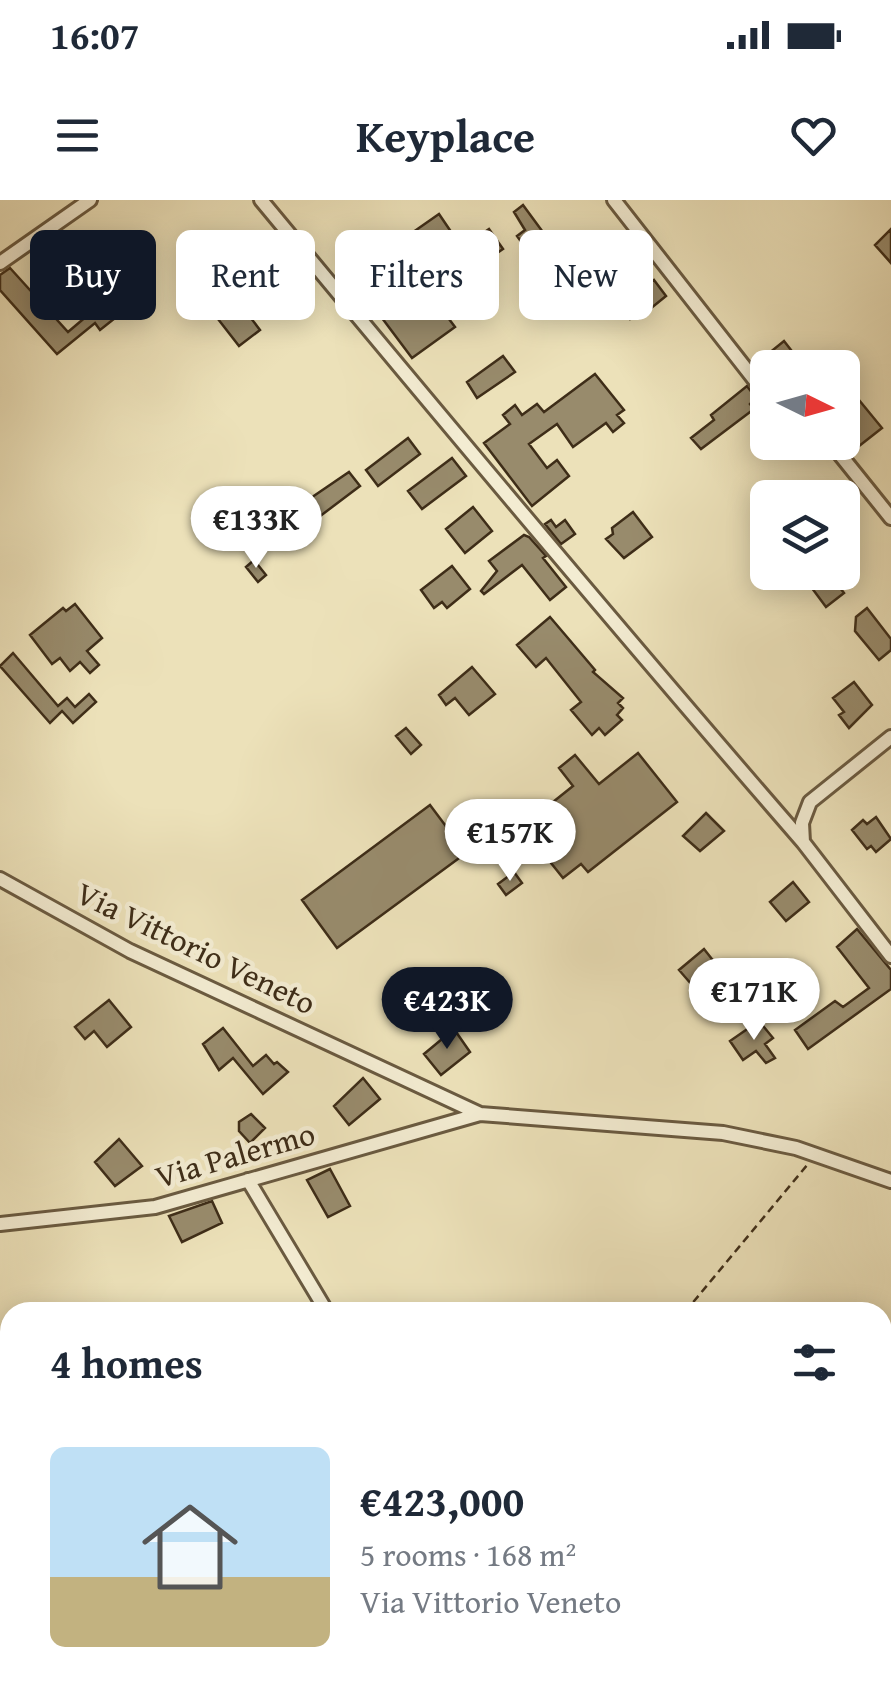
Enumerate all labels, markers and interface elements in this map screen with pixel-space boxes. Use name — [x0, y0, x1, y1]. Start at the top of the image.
text: 16:07 — [50, 7, 140, 63]
text: Keyplace — [356, 103, 535, 168]
icon: menu — [50, 108, 105, 163]
icon: heart — [786, 108, 841, 163]
chip: Buy — [30, 230, 156, 320]
chip: Rent — [176, 230, 315, 320]
chip: Filters — [335, 230, 499, 320]
chip: New — [519, 230, 653, 320]
north arrow — [750, 350, 860, 460]
map controls — [750, 350, 860, 590]
button: layers — [750, 480, 860, 590]
pin: €133K — [186, 486, 326, 571]
text: €133K — [213, 495, 299, 542]
pin: €157K — [440, 799, 580, 884]
text: €157K — [467, 808, 553, 855]
street label: Via Vittorio Veneto — [69, 869, 324, 1026]
pin: €171K — [684, 958, 824, 1043]
pin: €423K — [377, 967, 517, 1052]
text: €171K — [711, 967, 797, 1014]
text: €423K — [404, 976, 490, 1023]
street label: Via Palermo — [150, 1109, 320, 1200]
text: 4 homes — [50, 1332, 203, 1393]
icon: filters — [787, 1335, 842, 1390]
text: €423,000 — [360, 1470, 524, 1531]
icon: home — [130, 1487, 250, 1607]
text: 5 rooms · 168 m² — [360, 1531, 576, 1578]
text: Via Vittorio Veneto — [360, 1578, 621, 1625]

